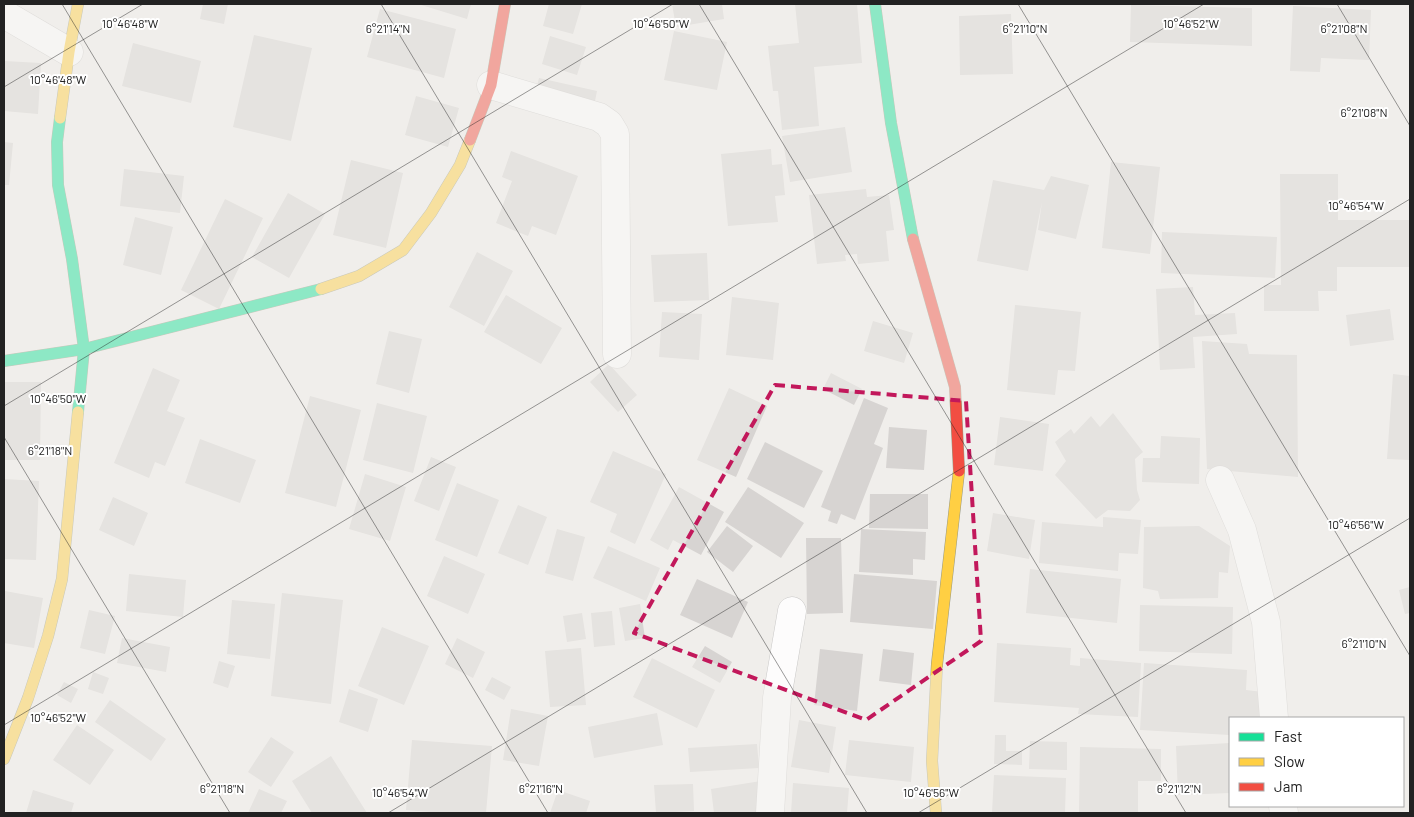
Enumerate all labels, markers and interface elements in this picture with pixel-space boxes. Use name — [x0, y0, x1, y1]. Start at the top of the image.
text: 10°46'48"W — [102, 16, 159, 30]
text: 10°46'50"W — [633, 16, 690, 30]
text: 10°46'52"W — [1163, 16, 1220, 30]
text: 6°21'14"N — [366, 21, 410, 35]
text: 6°21'10"N — [1002, 21, 1048, 35]
text: 6°21'08"N — [1320, 21, 1368, 35]
text: 10°46'48"W — [30, 72, 87, 86]
text: 6°21'08"N — [1340, 105, 1388, 119]
text: 10°46'54"W — [1328, 198, 1385, 212]
text: 10°46'50"W — [30, 391, 87, 405]
text: 6°21'18"N — [28, 443, 72, 457]
text: 10°46'56"W — [1328, 517, 1384, 531]
text: 6°21'10"N — [1341, 636, 1387, 650]
text: 10°46'52"W — [30, 710, 87, 724]
legend — [1229, 717, 1404, 807]
text: Fast — [1274, 727, 1302, 745]
text: Slow — [1274, 752, 1305, 770]
text: Jam — [1274, 777, 1303, 795]
text: 6°21'18"N — [200, 781, 244, 795]
text: 6°21'16"N — [519, 781, 563, 795]
text: 6°21'12"N — [1157, 781, 1201, 795]
text: 10°46'54"W — [372, 785, 429, 799]
text: 10°46'56"W — [903, 785, 959, 799]

